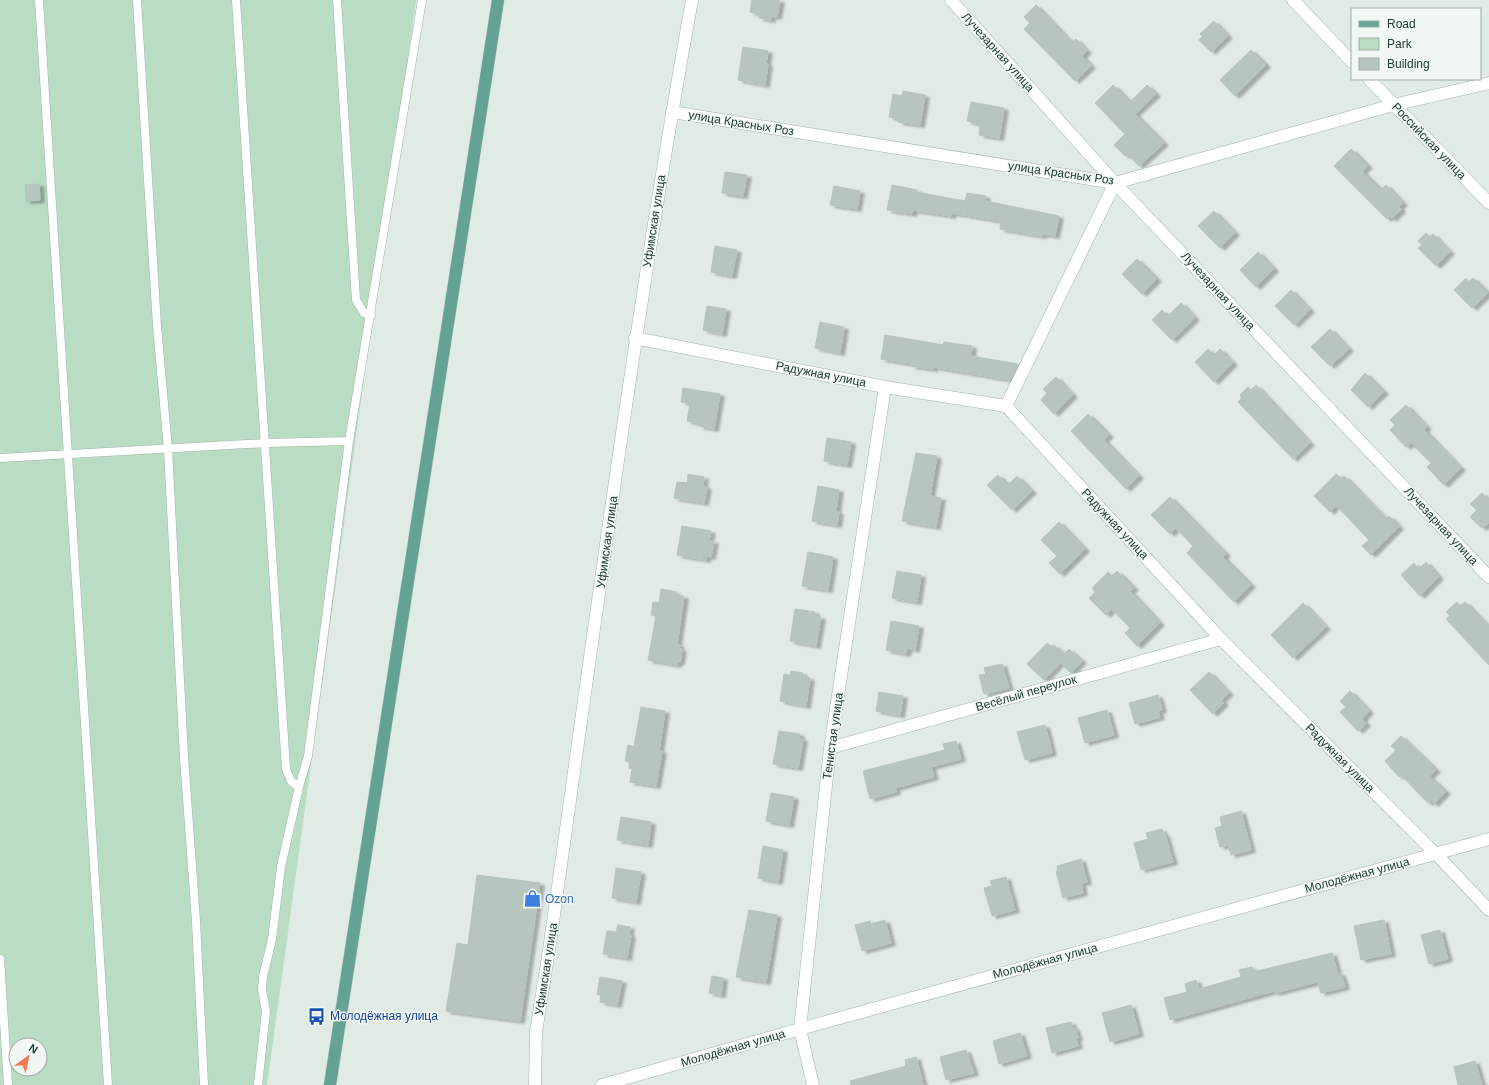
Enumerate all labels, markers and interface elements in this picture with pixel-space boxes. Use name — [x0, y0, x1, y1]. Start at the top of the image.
legend — [1351, 8, 1481, 80]
street label: Лучезарная улица — [959, 10, 1037, 95]
text: Road — [1387, 17, 1416, 31]
text: Park — [1387, 37, 1413, 51]
text: Building — [1387, 57, 1430, 71]
street label: Российская улица — [1389, 100, 1469, 182]
street label: улица Красных Роз — [687, 108, 795, 138]
street label: улица Красных Роз — [1007, 159, 1115, 187]
street label: Уфимская улица — [640, 173, 668, 268]
street label: Лучезарная улица — [1178, 249, 1258, 333]
street label: Радужная улица — [775, 358, 868, 390]
street label: Лучезарная улица — [1401, 484, 1481, 568]
street label: Радужная улица — [1079, 486, 1152, 562]
street label: Уфимская улица — [594, 494, 620, 589]
street label: Весёлый переулок — [974, 672, 1079, 714]
street label: Тенистая улица — [820, 691, 846, 780]
street label: Радужная улица — [1303, 721, 1378, 796]
street label: Молодёжная улица — [1303, 854, 1411, 896]
shop icon: Ozon — [522, 889, 542, 909]
place label: Ozon — [545, 892, 574, 906]
street label: Уфимская улица — [532, 921, 560, 1016]
street label: Молодёжная улица — [991, 940, 1099, 982]
bus stop icon: Молодёжная улица — [307, 1006, 327, 1026]
place label: Молодёжная улица — [330, 1009, 438, 1023]
street label: Молодёжная улица — [679, 1026, 787, 1070]
north arrow — [8, 1037, 48, 1077]
text: N — [27, 1041, 40, 1056]

